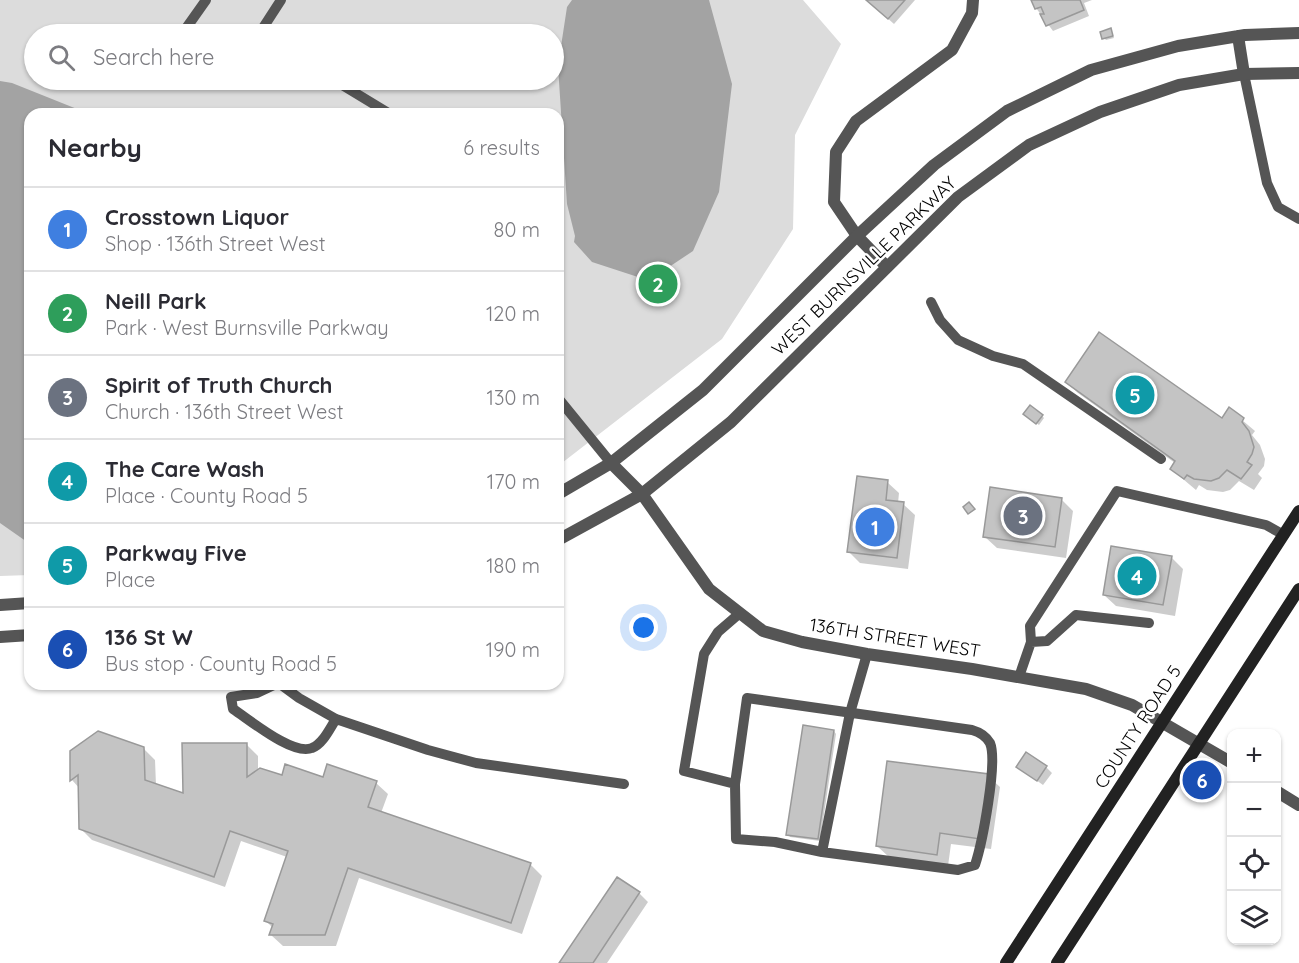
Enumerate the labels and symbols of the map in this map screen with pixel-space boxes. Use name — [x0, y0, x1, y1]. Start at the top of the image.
street label: WEST BURNSVILLE PARKWAY — [767, 171, 961, 360]
pin: 2 — [638, 262, 678, 306]
pin: 5 — [1116, 372, 1154, 418]
pin: 3 — [1004, 494, 1042, 538]
pin: 1 — [856, 504, 894, 550]
pin: 4 — [1118, 554, 1156, 598]
your location — [629, 613, 658, 642]
street label: 136TH STREET WEST — [808, 613, 982, 662]
street label: COUNTY ROAD 5 — [1089, 661, 1186, 793]
pin: 6 — [1182, 758, 1222, 802]

